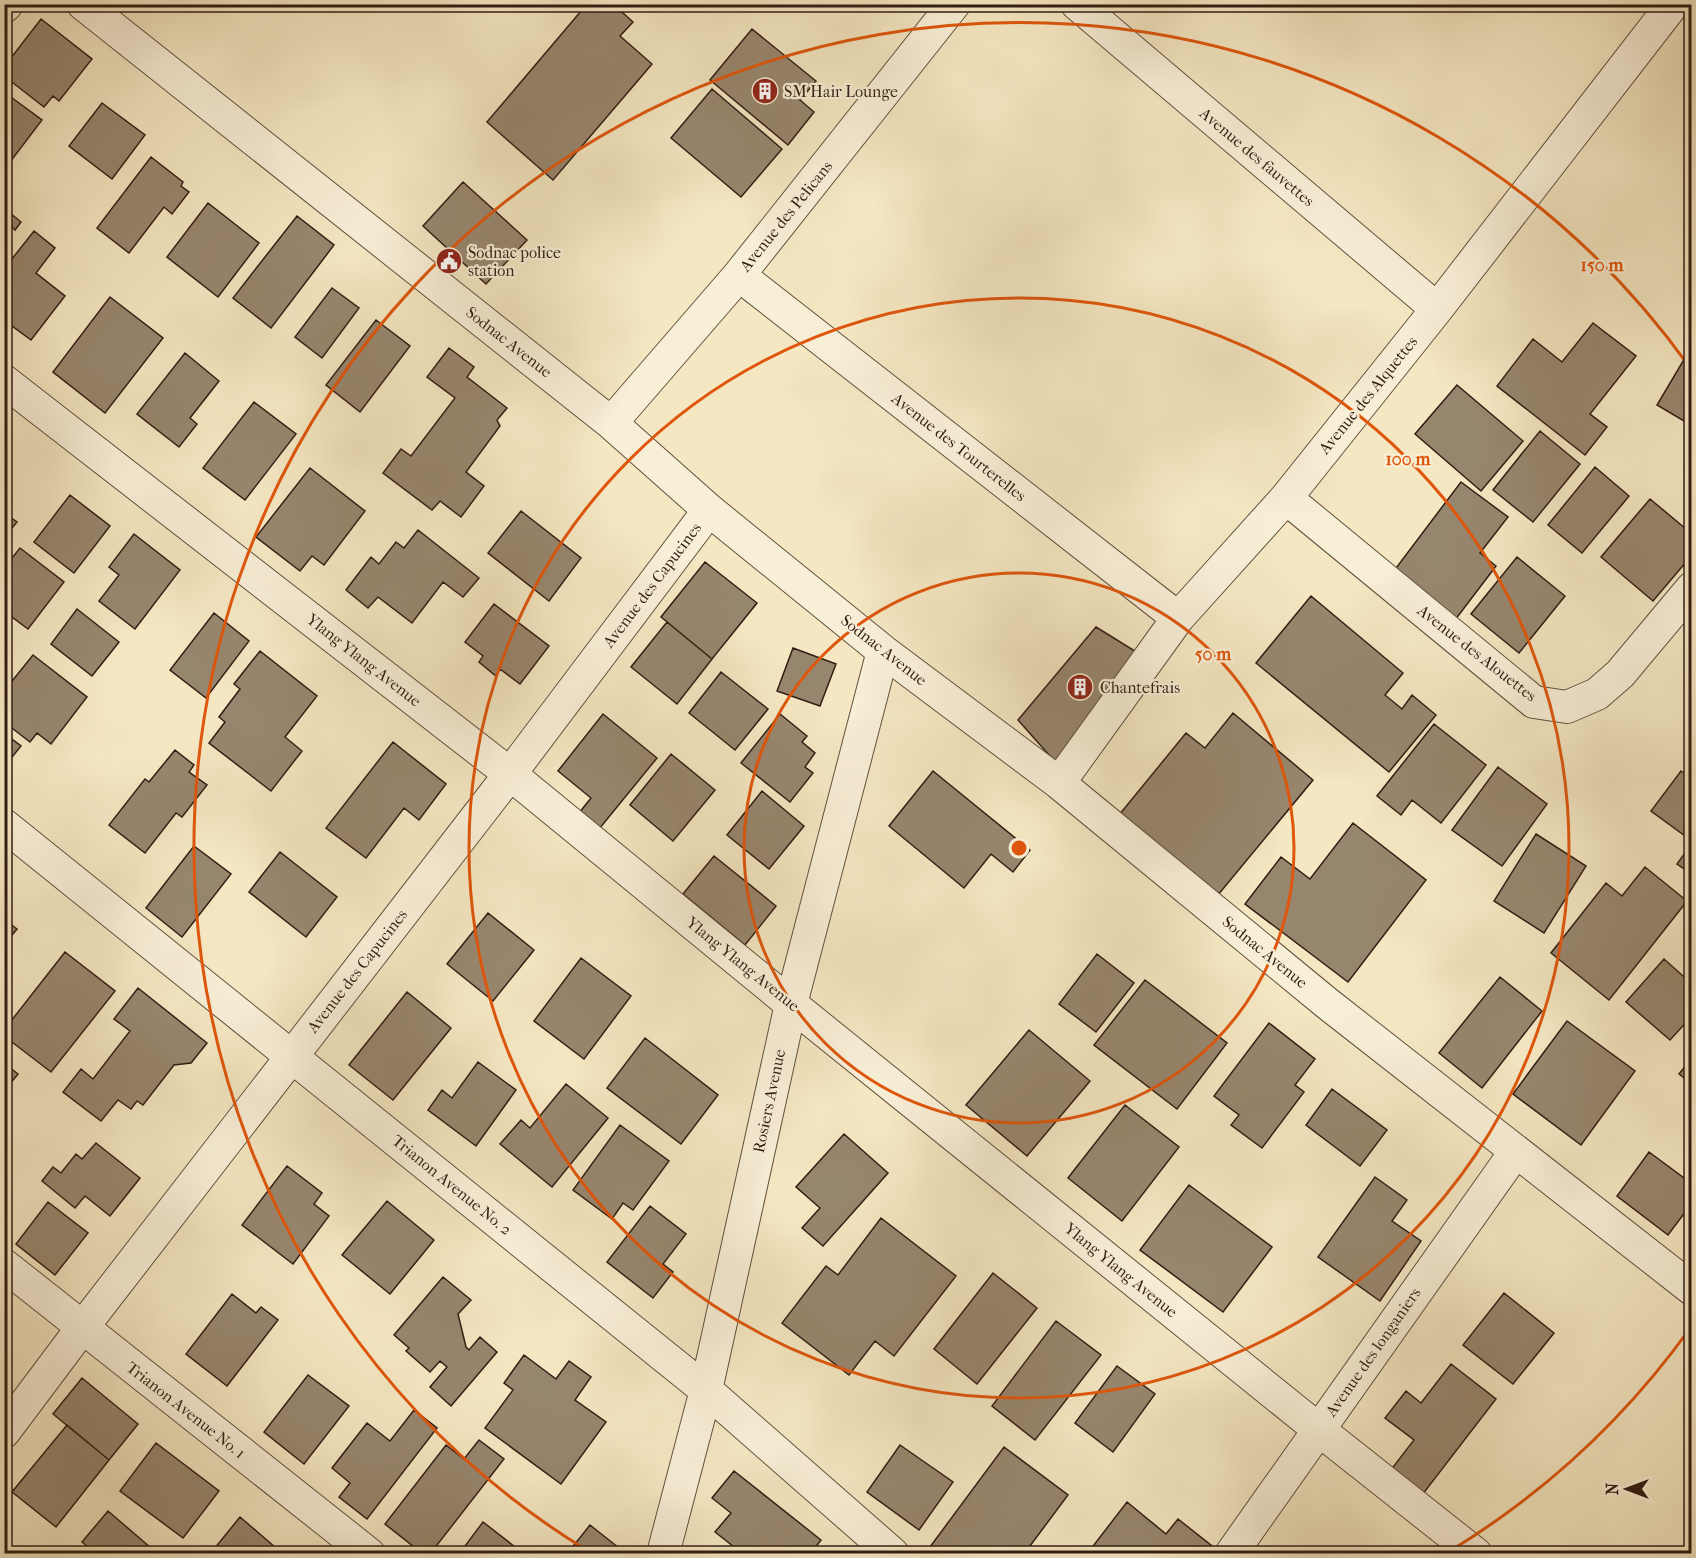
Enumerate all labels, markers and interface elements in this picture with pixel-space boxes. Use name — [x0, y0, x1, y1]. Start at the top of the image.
building icon: SM Hair Lounge — [750, 76, 780, 106]
place label: SM Hair Lounge — [784, 82, 898, 101]
street label: Avenue des fauvettes — [1195, 103, 1318, 210]
street label: Avenue des Pelicans — [735, 157, 837, 276]
place label: Sodnac police station — [468, 243, 561, 280]
public building icon: Sodnac police station — [434, 246, 464, 276]
text: 150 m — [1581, 255, 1624, 276]
street label: Sodnac Avenue — [462, 303, 556, 382]
street label: Avenue des Alquettes — [1314, 332, 1421, 459]
street label: Avenue des Tourterelles — [887, 388, 1030, 505]
text: 100 m — [1385, 449, 1432, 470]
street label: Avenue des Capucines — [598, 519, 705, 652]
street label: Avenue des Alouettes — [1413, 600, 1540, 705]
street label: Ylang Ylang Avenue — [302, 609, 425, 711]
street label: Sodnac Avenue — [837, 611, 931, 690]
text: 50 m — [1195, 644, 1232, 665]
building icon: Chantefrais — [1065, 672, 1095, 702]
place label: Chantefrais — [1100, 678, 1180, 697]
centre of rings — [1009, 838, 1029, 858]
street label: Avenue des Capucines — [302, 905, 411, 1037]
street label: Ylang Ylang Avenue — [682, 912, 803, 1015]
street label: Sodnac Avenue — [1219, 912, 1311, 992]
street label: Rosiers Avenue — [749, 1047, 789, 1155]
street label: Trianon Avenue No. 2 — [388, 1131, 516, 1239]
street label: Ylang Ylang Avenue — [1060, 1218, 1181, 1321]
street label: Avenue des longaniers — [1321, 1284, 1425, 1421]
street label: Trianon Avenue No. 1 — [123, 1358, 249, 1462]
north arrow — [1597, 1459, 1657, 1519]
text: N — [1603, 1482, 1622, 1495]

